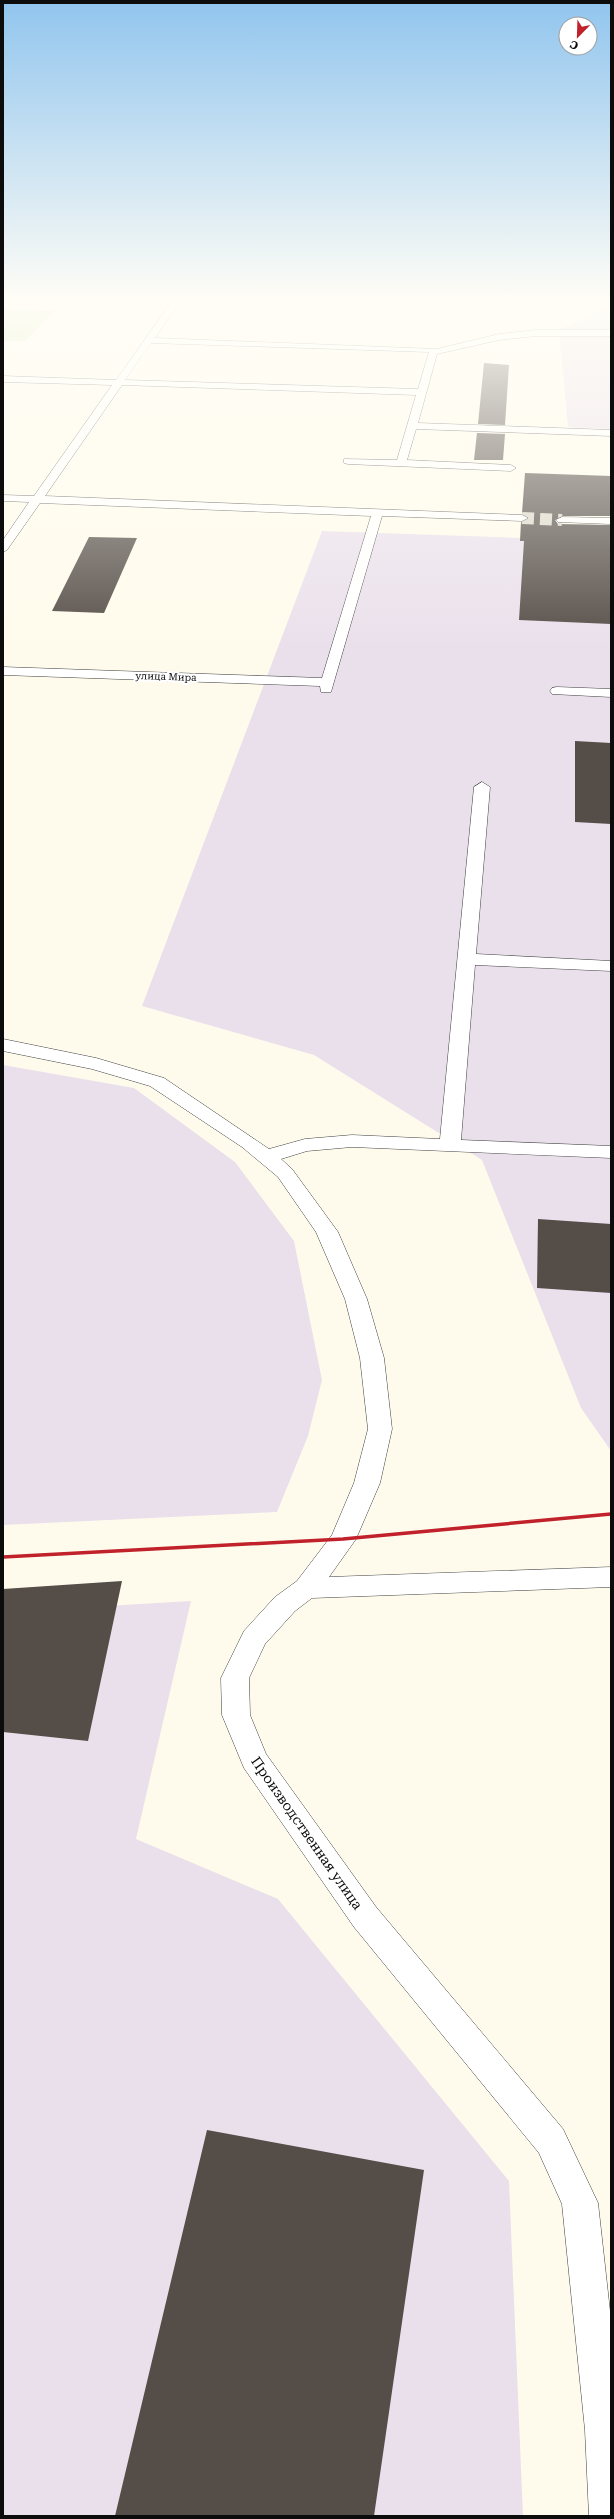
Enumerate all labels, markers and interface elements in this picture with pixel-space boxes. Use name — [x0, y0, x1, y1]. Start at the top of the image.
north arrow — [558, 16, 598, 56]
text: С — [568, 37, 580, 52]
street label: улица Мира — [135, 670, 197, 683]
street label: Производственная улица — [248, 1754, 366, 1913]

